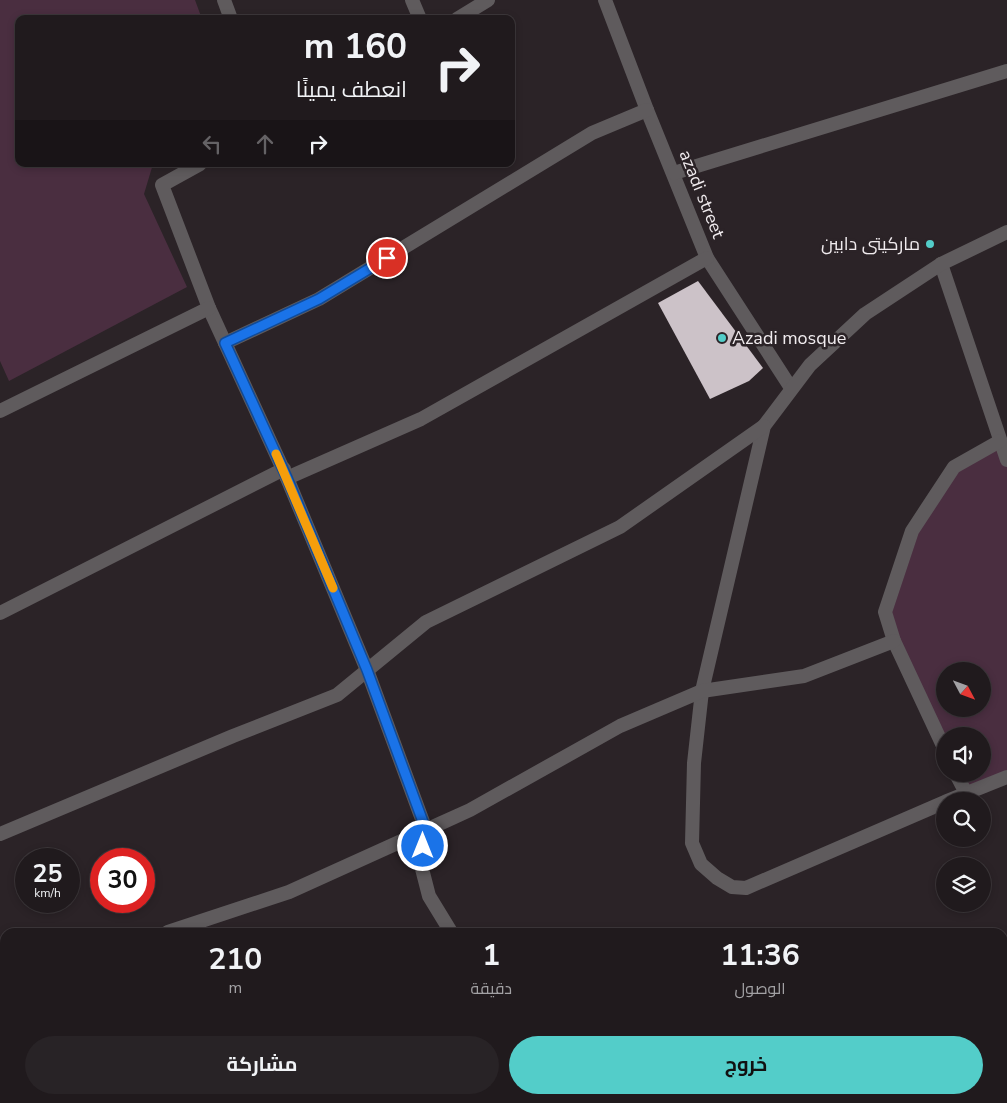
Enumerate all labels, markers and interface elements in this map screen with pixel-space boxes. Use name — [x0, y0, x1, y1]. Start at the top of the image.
text: 160 m — [304, 23, 407, 70]
icon: right — [425, 35, 490, 100]
text: انعطف يمينًا — [296, 75, 407, 105]
icon: left — [198, 130, 226, 158]
icon: ahead — [251, 130, 279, 158]
icon: right — [304, 130, 332, 158]
street label: azadi street — [673, 146, 731, 242]
place label: ماركيتى دابين — [821, 232, 920, 256]
pin — [366, 237, 408, 279]
marker: ماركيتى دابين — [924, 238, 936, 250]
icon: arrive — [373, 244, 401, 272]
place label: Azadi mosque — [732, 326, 846, 350]
marker: Azadi mosque — [716, 332, 728, 344]
north arrow — [936, 662, 991, 718]
map controls — [936, 662, 991, 912]
button: sound — [936, 727, 991, 782]
button: search — [936, 792, 991, 847]
position arrow — [396, 819, 448, 871]
speed limit sign: 30 — [90, 848, 155, 913]
text: 25 — [32, 857, 63, 891]
button: layers — [936, 857, 991, 912]
text: km/h — [34, 885, 61, 901]
text: 1 — [482, 935, 500, 976]
text: 11:36 — [720, 935, 800, 976]
text: 210 — [208, 939, 262, 980]
text: m — [228, 977, 242, 999]
text: دقيقة — [470, 978, 512, 1000]
text: الوصول — [735, 978, 786, 1000]
button: مشاركة — [25, 1036, 499, 1094]
button: خروج — [509, 1036, 983, 1094]

